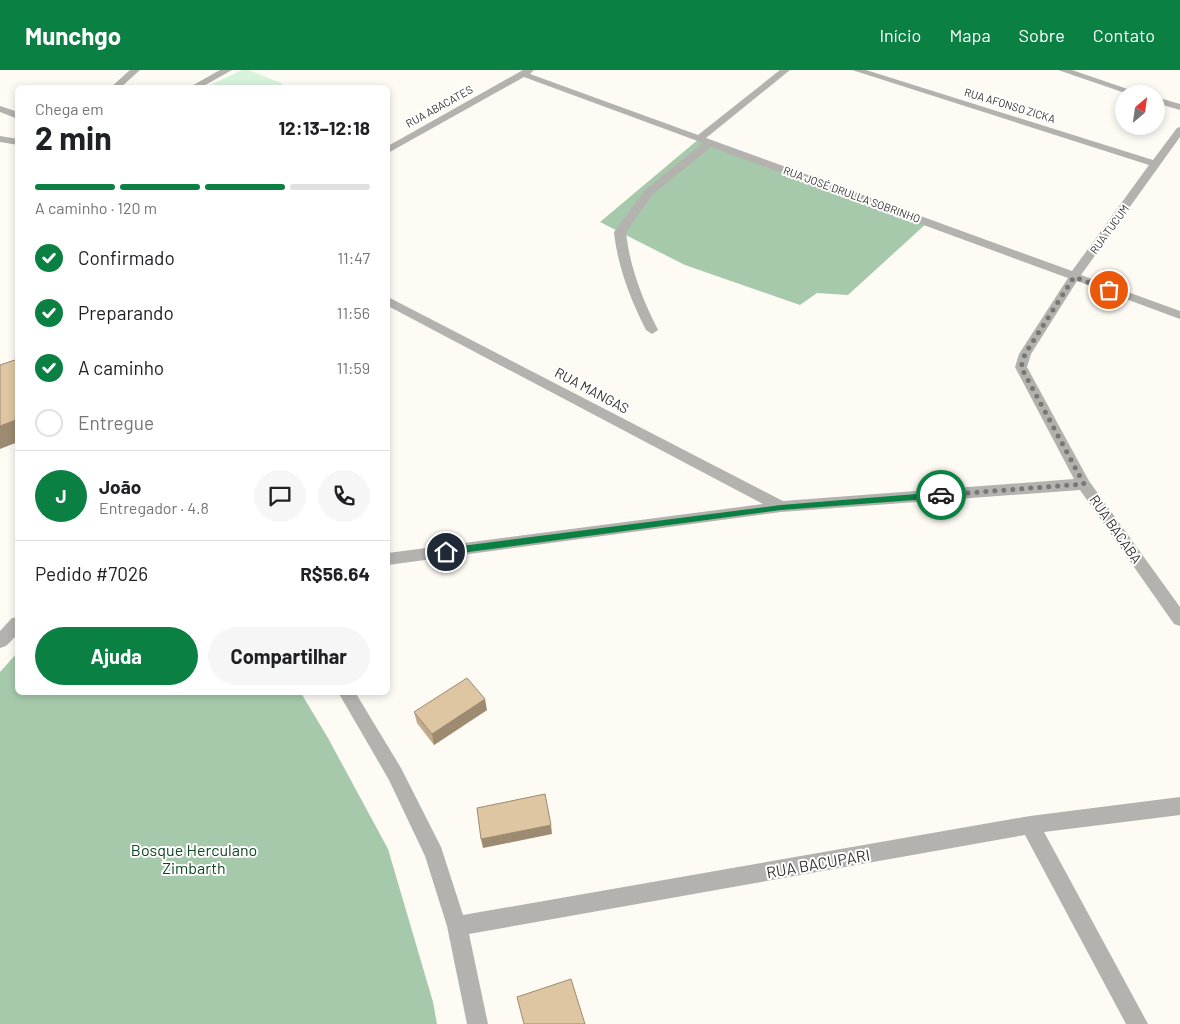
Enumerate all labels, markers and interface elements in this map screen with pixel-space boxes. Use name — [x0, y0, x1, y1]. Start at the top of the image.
text: Munchgo — [25, 21, 121, 50]
text: Início — [879, 24, 921, 46]
text: Mapa — [949, 24, 991, 46]
text: Sobre — [1019, 24, 1065, 46]
text: Contato — [1093, 24, 1155, 46]
street label: RUA ABACATES — [403, 82, 475, 130]
street label: RUA AFONSO ZICKA — [963, 85, 1057, 125]
north arrow — [1115, 85, 1165, 135]
map controls — [1115, 85, 1165, 135]
text: Chega em — [35, 99, 103, 118]
text: 12:13–12:18 — [278, 116, 370, 139]
text: 2 min — [35, 118, 112, 156]
street label: RUA JOSÉ DRULLA SOBRINHO — [782, 163, 922, 225]
text: A caminho · 120 m — [35, 198, 157, 217]
street label: RUA TUCUM — [1087, 202, 1131, 256]
icon: check — [35, 244, 63, 272]
text: Confirmado — [78, 246, 175, 269]
text: 11:47 — [337, 248, 370, 267]
pin — [1088, 269, 1130, 311]
icon: bag — [1095, 276, 1123, 304]
icon: check — [35, 299, 63, 327]
text: Preparando — [78, 301, 174, 324]
text: 11:56 — [337, 303, 370, 322]
icon: check — [35, 354, 63, 382]
text: A caminho — [78, 356, 164, 379]
text: 11:59 — [337, 358, 370, 377]
street label: RUA MANGAS — [552, 363, 632, 417]
text: Entregue — [78, 411, 154, 434]
button: chat — [254, 470, 306, 522]
button: phone — [318, 470, 370, 522]
courier — [916, 470, 966, 520]
text: João — [99, 475, 141, 498]
icon: car — [927, 481, 955, 509]
text: J — [55, 484, 67, 507]
street label: RUA BACABA — [1086, 492, 1146, 567]
text: Entregador · 4.8 — [99, 498, 209, 517]
pin — [425, 531, 467, 573]
icon: home — [432, 538, 460, 566]
text: Pedido #7026 — [35, 562, 148, 585]
text: R$56.64 — [300, 562, 370, 585]
button: Ajuda — [35, 627, 198, 685]
button: Compartilhar — [208, 627, 370, 685]
park label: Bosque Herculano Zimbarth — [131, 840, 257, 877]
street label: RUA BACUPARI — [765, 845, 871, 881]

